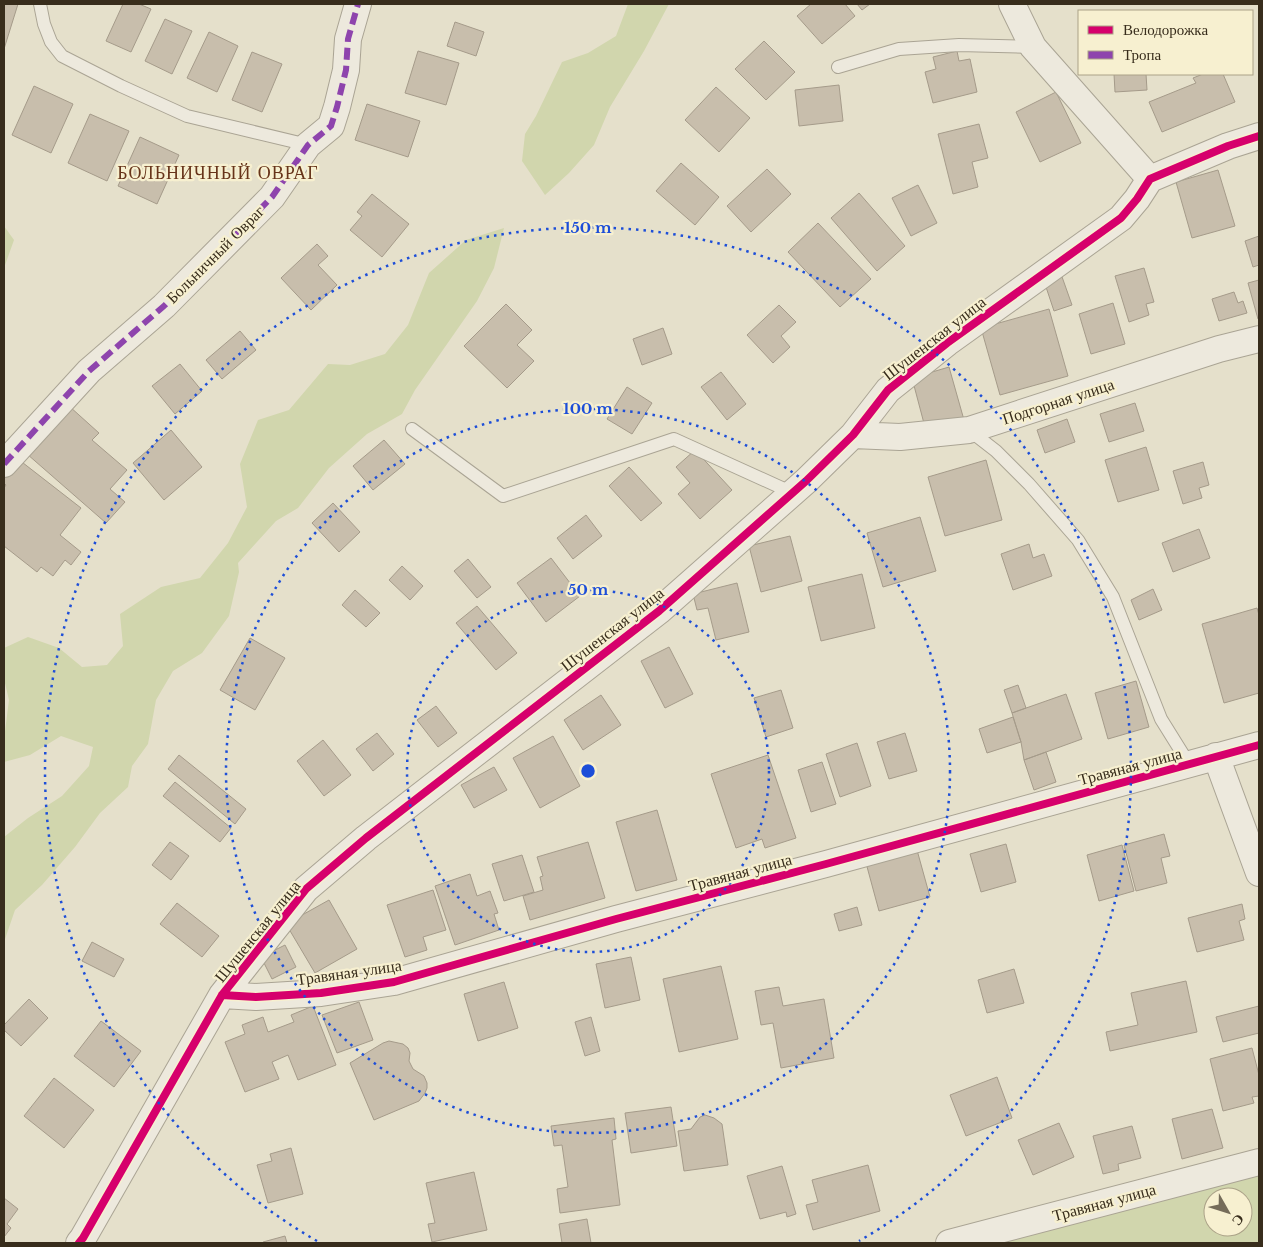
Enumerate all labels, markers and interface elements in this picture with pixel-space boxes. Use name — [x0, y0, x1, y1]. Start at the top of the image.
legend — [1078, 10, 1253, 75]
text: Велодорожка — [1123, 20, 1208, 39]
text: Тропа — [1123, 45, 1162, 64]
district label: БОЛЬНИЧНЫЙ ОВРАГ — [117, 162, 319, 184]
street label: Больничный Овраг — [162, 200, 269, 307]
text: 150 m — [564, 218, 612, 237]
street label: Шушенская улица — [878, 292, 990, 384]
street label: Подгорная улица — [999, 373, 1117, 429]
text: 100 m — [563, 399, 613, 418]
text: 50 m — [568, 580, 609, 599]
street label: Шушенская улица — [556, 583, 668, 675]
street label: Травяная улица — [1076, 743, 1184, 789]
centre of rings — [579, 762, 597, 780]
street label: Травяная улица — [686, 849, 794, 895]
street label: Шушенская улица — [210, 876, 304, 986]
street label: Травяная улица — [295, 955, 403, 989]
street label: Травяная улица — [1050, 1179, 1158, 1225]
north arrow — [1203, 1187, 1253, 1237]
text: С — [1228, 1211, 1248, 1230]

